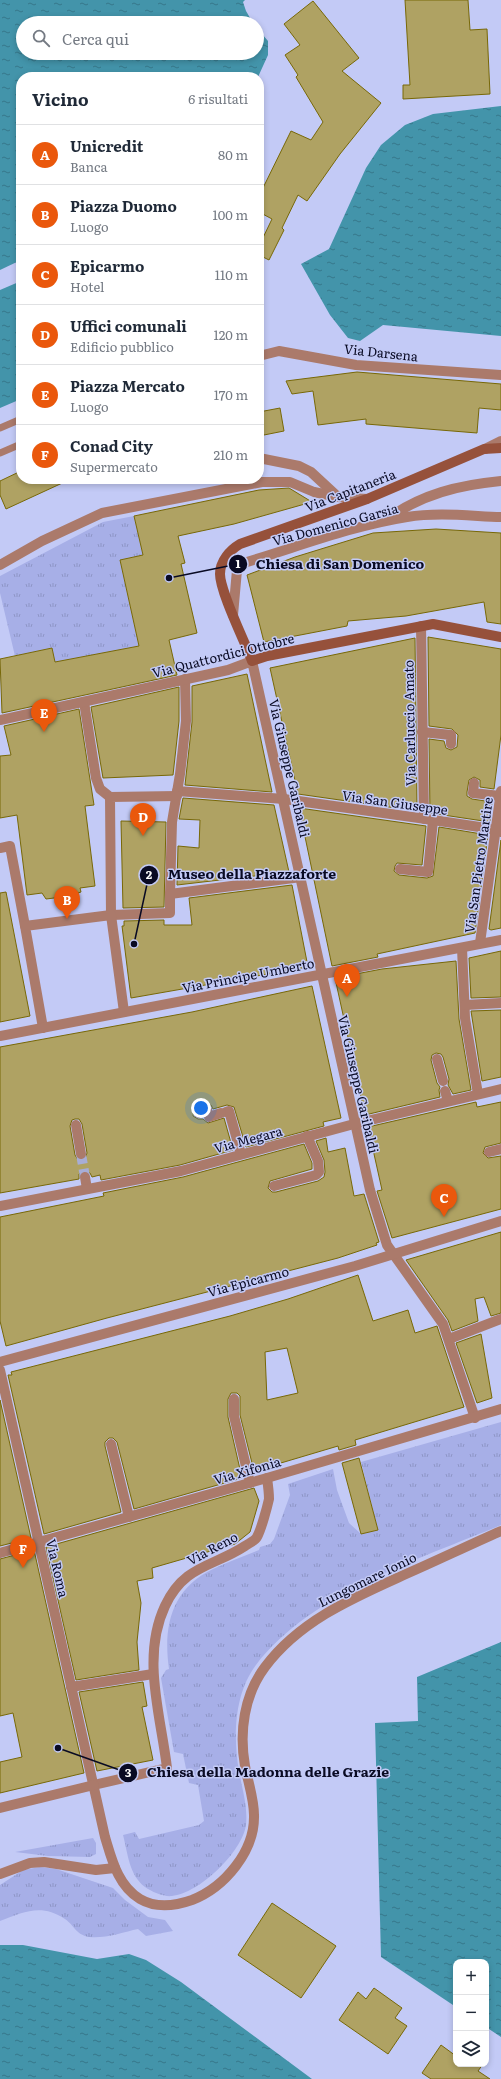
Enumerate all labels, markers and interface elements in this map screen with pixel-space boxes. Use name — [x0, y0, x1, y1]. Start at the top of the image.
search box — [16, 16, 264, 60]
icon: search — [30, 27, 52, 49]
text: Cerca qui — [62, 27, 129, 50]
text: Vicino — [32, 86, 89, 111]
text: 6 risultati — [188, 89, 248, 108]
text: Unicredit — [70, 134, 143, 157]
text: A — [40, 145, 50, 164]
text: 80 m — [218, 145, 248, 164]
text: Banca — [70, 157, 107, 176]
text: Piazza Duomo — [70, 194, 177, 217]
text: B — [41, 205, 49, 224]
text: 100 m — [212, 205, 248, 224]
text: Luogo — [70, 217, 109, 236]
text: Epicarmo — [70, 254, 144, 277]
text: C — [40, 265, 50, 284]
text: 110 m — [215, 265, 248, 284]
text: Hotel — [70, 277, 104, 296]
text: Uffici comunali — [70, 314, 187, 337]
text: D — [40, 325, 50, 344]
text: 120 m — [213, 325, 248, 344]
text: Edificio pubblico — [70, 337, 174, 356]
street label: Via Darsena — [343, 339, 419, 365]
text: Piazza Mercato — [70, 374, 185, 397]
text: E — [41, 385, 49, 404]
text: 170 m — [214, 385, 248, 404]
text: Luogo — [70, 397, 109, 416]
text: Conad City — [70, 434, 153, 457]
text: F — [41, 445, 49, 464]
text: 210 m — [213, 445, 248, 464]
text: Supermercato — [70, 457, 158, 476]
street label: Via Capitaneria — [302, 464, 398, 516]
street label: Via Domenico Garsia — [270, 498, 400, 550]
callout: Chiesa di San Domenico — [228, 551, 432, 577]
text: Chiesa di San Domenico — [256, 553, 425, 573]
text: 1 — [236, 554, 241, 572]
street label: Via Quattordici Ottobre — [150, 628, 296, 682]
street label: Via Carluccio Amato — [398, 659, 420, 786]
street label: Via Giuseppe Garibaldi — [265, 697, 315, 840]
pin: E — [31, 699, 57, 732]
street label: Via San Giuseppe — [341, 785, 449, 819]
street label: Via San Pietro Martire — [459, 796, 497, 934]
pin: D — [130, 803, 156, 836]
callout: Museo della Piazzaforte — [139, 862, 344, 888]
text: Museo della Piazzaforte — [168, 863, 336, 883]
text: 2 — [146, 865, 153, 883]
pin: B — [54, 886, 80, 919]
street label: Via Principe Umberto — [180, 953, 316, 997]
pin: A — [334, 964, 360, 997]
street label: Via Giuseppe Garibaldi — [334, 1013, 384, 1156]
your location — [191, 1098, 211, 1118]
street label: Via Megara — [212, 1121, 284, 1157]
pin: C — [431, 1184, 457, 1217]
street label: Via Epicarmo — [205, 1261, 291, 1301]
street label: Via Xifonia — [211, 1451, 283, 1489]
street label: Via Reno — [183, 1526, 241, 1569]
pin: F — [10, 1535, 36, 1568]
street label: Via Roma — [42, 1537, 74, 1599]
street label: Lungomare Ionio — [315, 1547, 420, 1611]
callout: Chiesa della Madonna delle Grazie — [118, 1760, 397, 1786]
text: Chiesa della Madonna delle Grazie — [147, 1761, 389, 1781]
text: 3 — [125, 1763, 132, 1781]
map controls — [453, 1959, 489, 2067]
button: + — [453, 1959, 489, 1995]
button: − — [453, 1995, 489, 2031]
button: layers — [453, 2031, 489, 2067]

